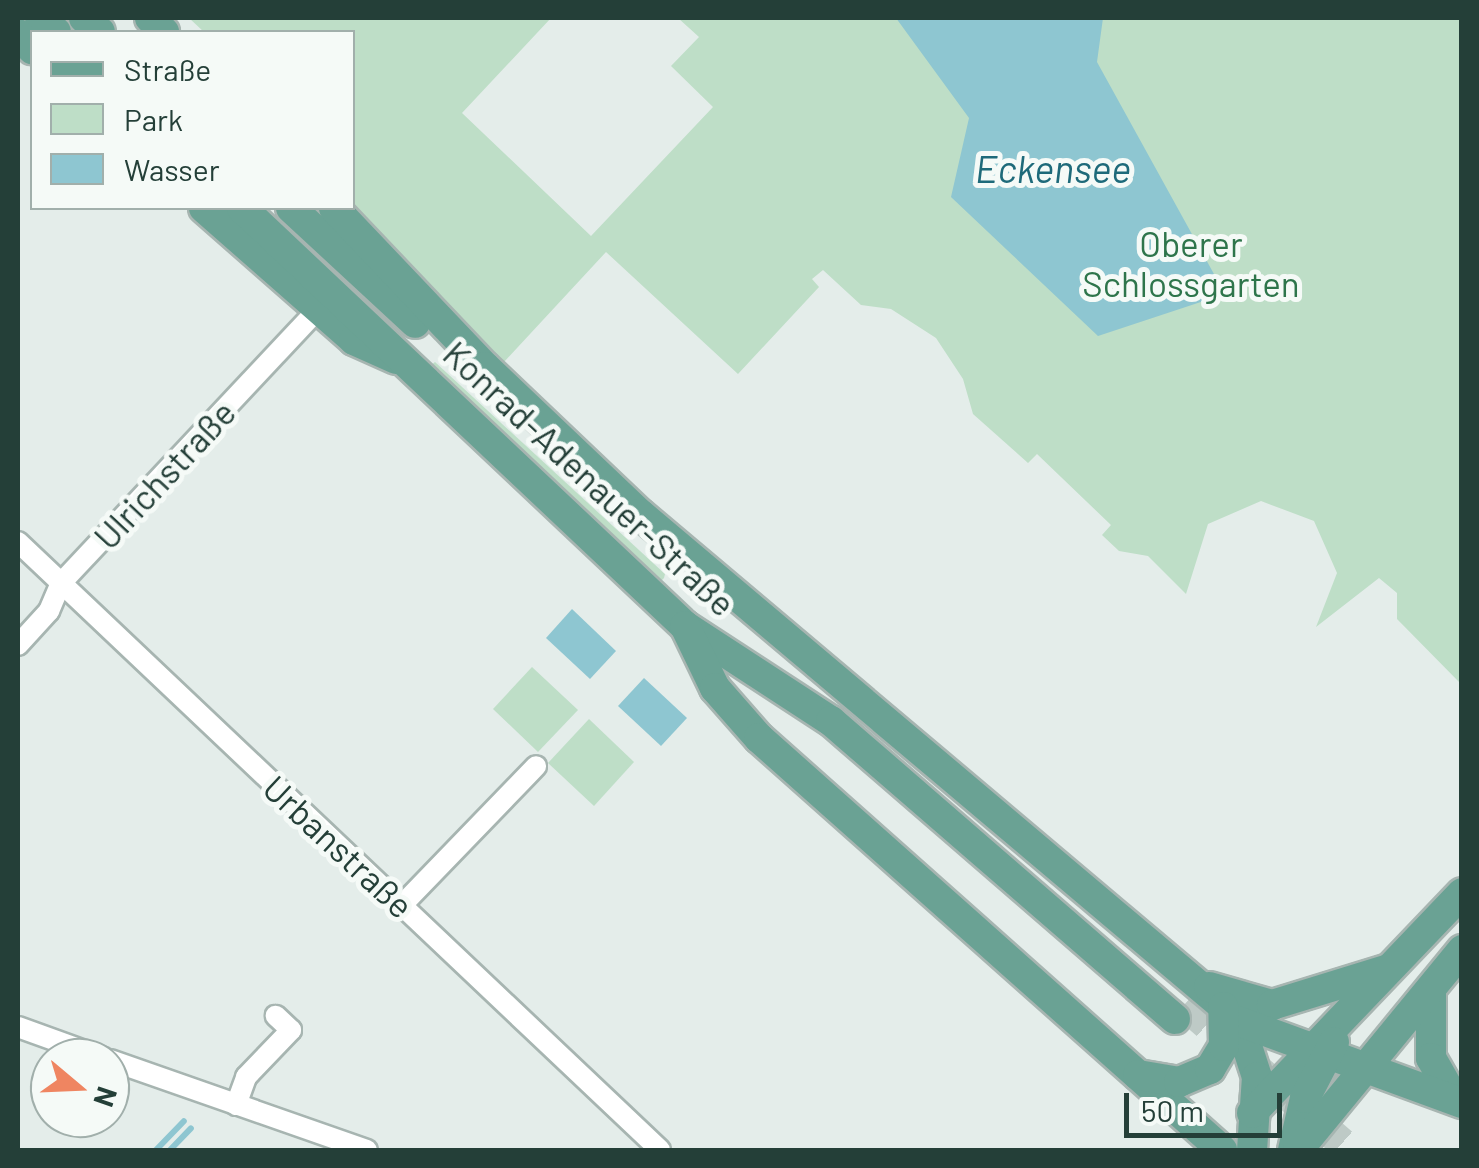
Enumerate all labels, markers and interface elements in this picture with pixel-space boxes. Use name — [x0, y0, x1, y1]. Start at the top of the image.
legend — [30, 30, 355, 210]
text: Straße — [124, 51, 211, 87]
text: Park — [124, 101, 183, 137]
water label: Eckensee — [975, 146, 1131, 192]
text: Wasser — [124, 151, 220, 187]
park label: Oberer Schlossgarten — [1082, 222, 1300, 304]
street label: Konrad-Adenauer-Straße — [436, 332, 744, 624]
street label: Ulrichstraße — [85, 391, 243, 557]
street label: Urbanstraße — [255, 766, 423, 926]
north arrow — [30, 1038, 130, 1138]
scale bar — [1129, 1073, 1286, 1135]
text: N — [87, 1083, 126, 1111]
text: 50 m — [1141, 1092, 1204, 1128]

